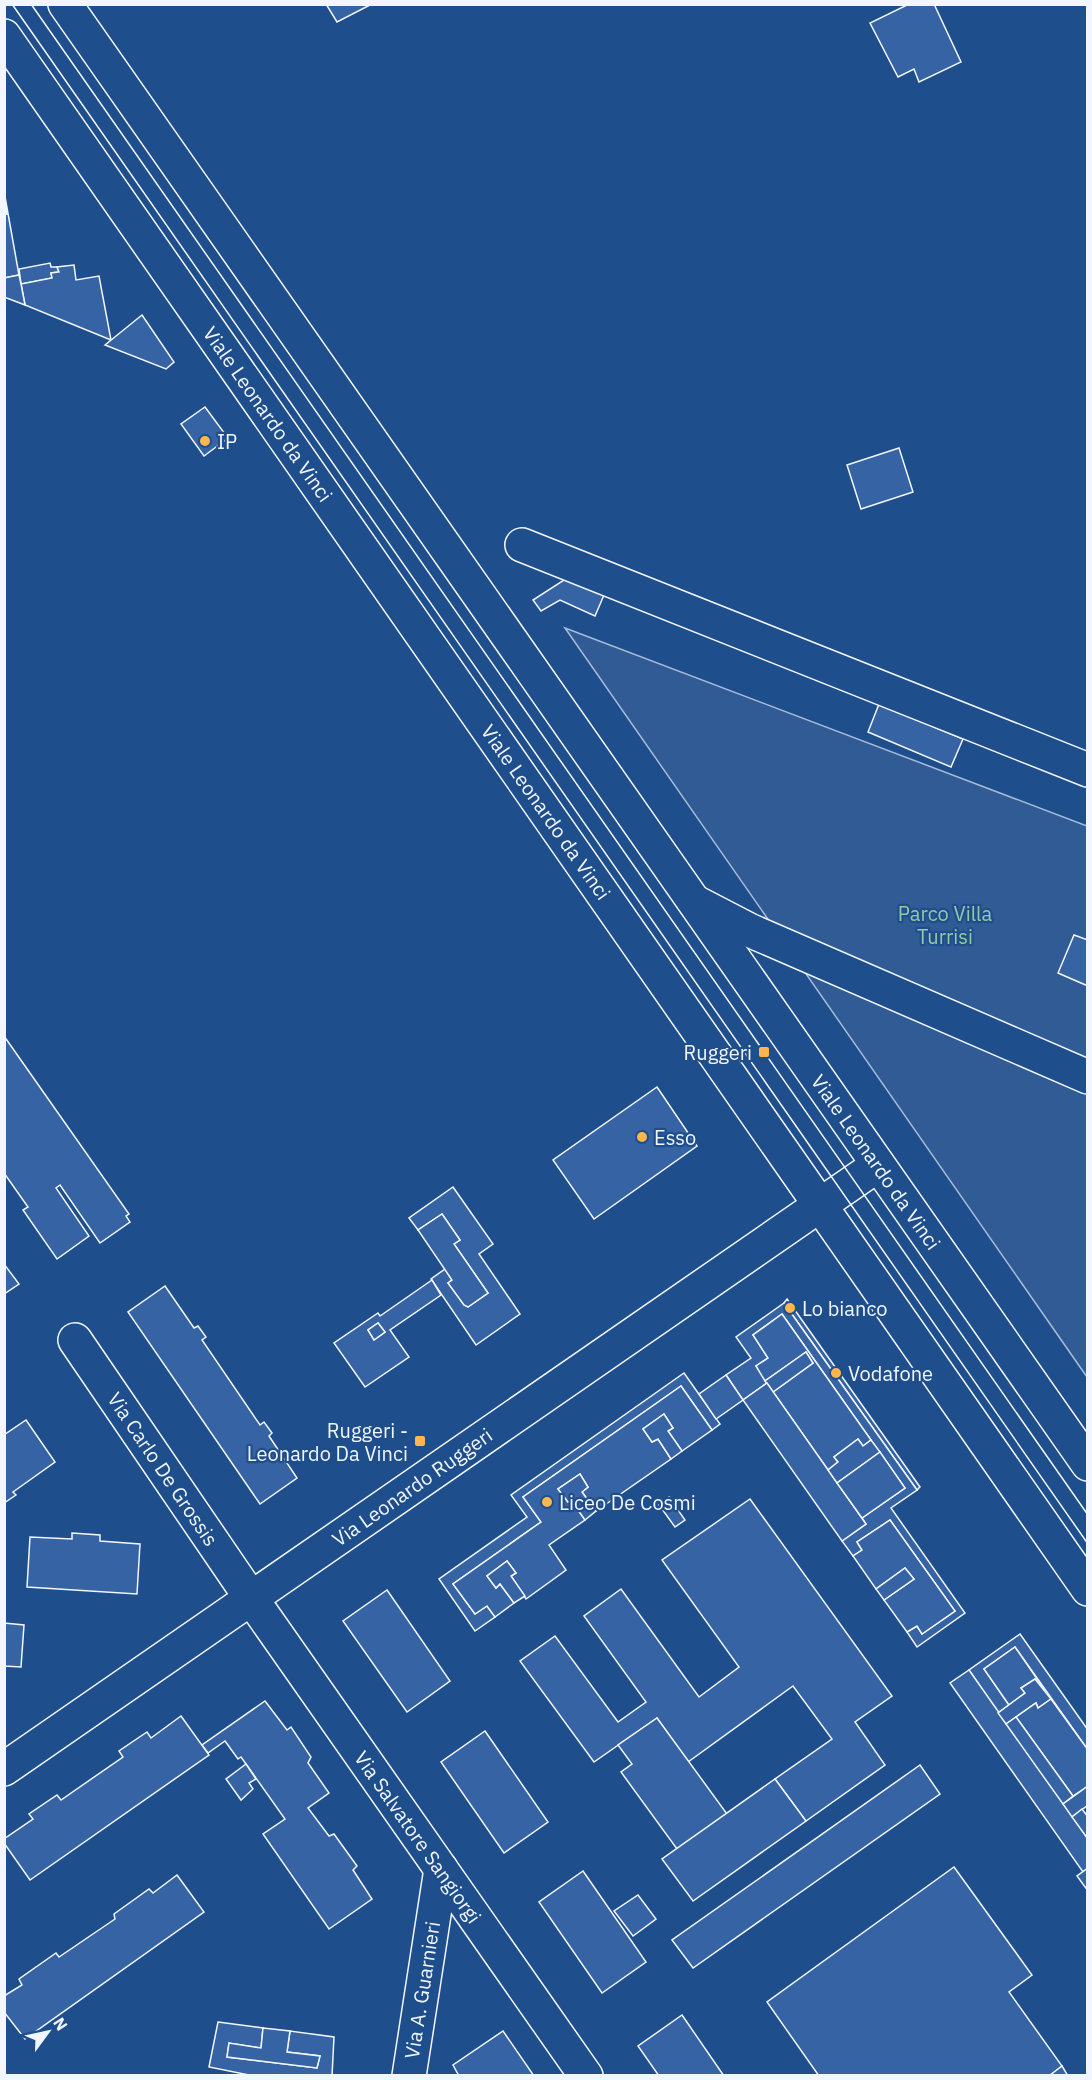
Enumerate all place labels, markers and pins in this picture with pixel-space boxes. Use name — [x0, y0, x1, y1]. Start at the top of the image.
place label: IP — [217, 428, 237, 455]
marker: IP — [198, 434, 212, 448]
place label: Ruggeri — [683, 1039, 752, 1066]
marker: Ruggeri — [757, 1045, 771, 1059]
place label: Esso — [654, 1124, 696, 1151]
marker: Esso — [635, 1130, 649, 1144]
place label: Lo bianco — [802, 1295, 888, 1322]
marker: Lo bianco — [783, 1301, 797, 1315]
place label: Vodafone — [848, 1360, 933, 1387]
marker: Vodafone — [829, 1366, 843, 1380]
place label: Ruggeri - Leonardo Da Vinci — [247, 1417, 408, 1467]
marker: Ruggeri - Leonardo Da Vinci — [413, 1434, 427, 1448]
place label: Liceo De Cosmi — [559, 1489, 696, 1516]
marker: Liceo De Cosmi — [540, 1495, 554, 1509]

